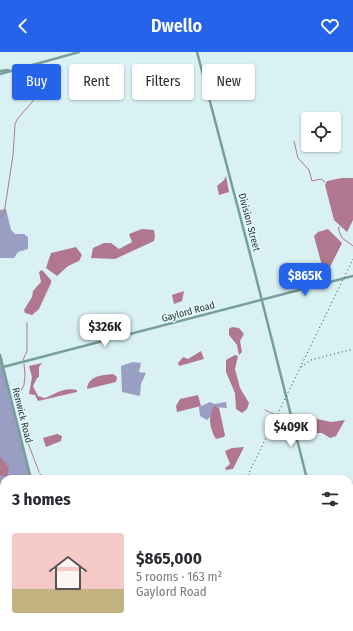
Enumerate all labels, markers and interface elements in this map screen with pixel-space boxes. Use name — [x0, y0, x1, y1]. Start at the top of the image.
icon: back — [12, 15, 34, 37]
text: Dwello — [151, 15, 202, 37]
icon: heart — [319, 15, 341, 37]
chip: Buy — [12, 64, 61, 100]
chip: Rent — [69, 64, 124, 100]
chip: Filters — [132, 64, 194, 100]
chip: New — [202, 64, 255, 100]
map controls — [301, 112, 341, 152]
button: locate — [301, 112, 341, 152]
street label: Division Street — [236, 192, 263, 253]
pin: $865K — [277, 263, 333, 297]
text: $865K — [288, 268, 322, 283]
street label: Gaylord Road — [160, 299, 216, 325]
pin: $326K — [77, 314, 133, 348]
text: $326K — [89, 319, 121, 334]
street label: Renwick Road — [9, 386, 35, 444]
pin: $409K — [263, 414, 319, 448]
text: $409K — [274, 419, 308, 434]
icon: filters — [319, 488, 341, 510]
text: 3 homes — [12, 489, 71, 510]
text: $865,000 — [136, 548, 202, 569]
icon: home — [44, 549, 92, 597]
text: 5 rooms · 163 m² — [136, 569, 222, 584]
text: Gaylord Road — [136, 584, 207, 599]

